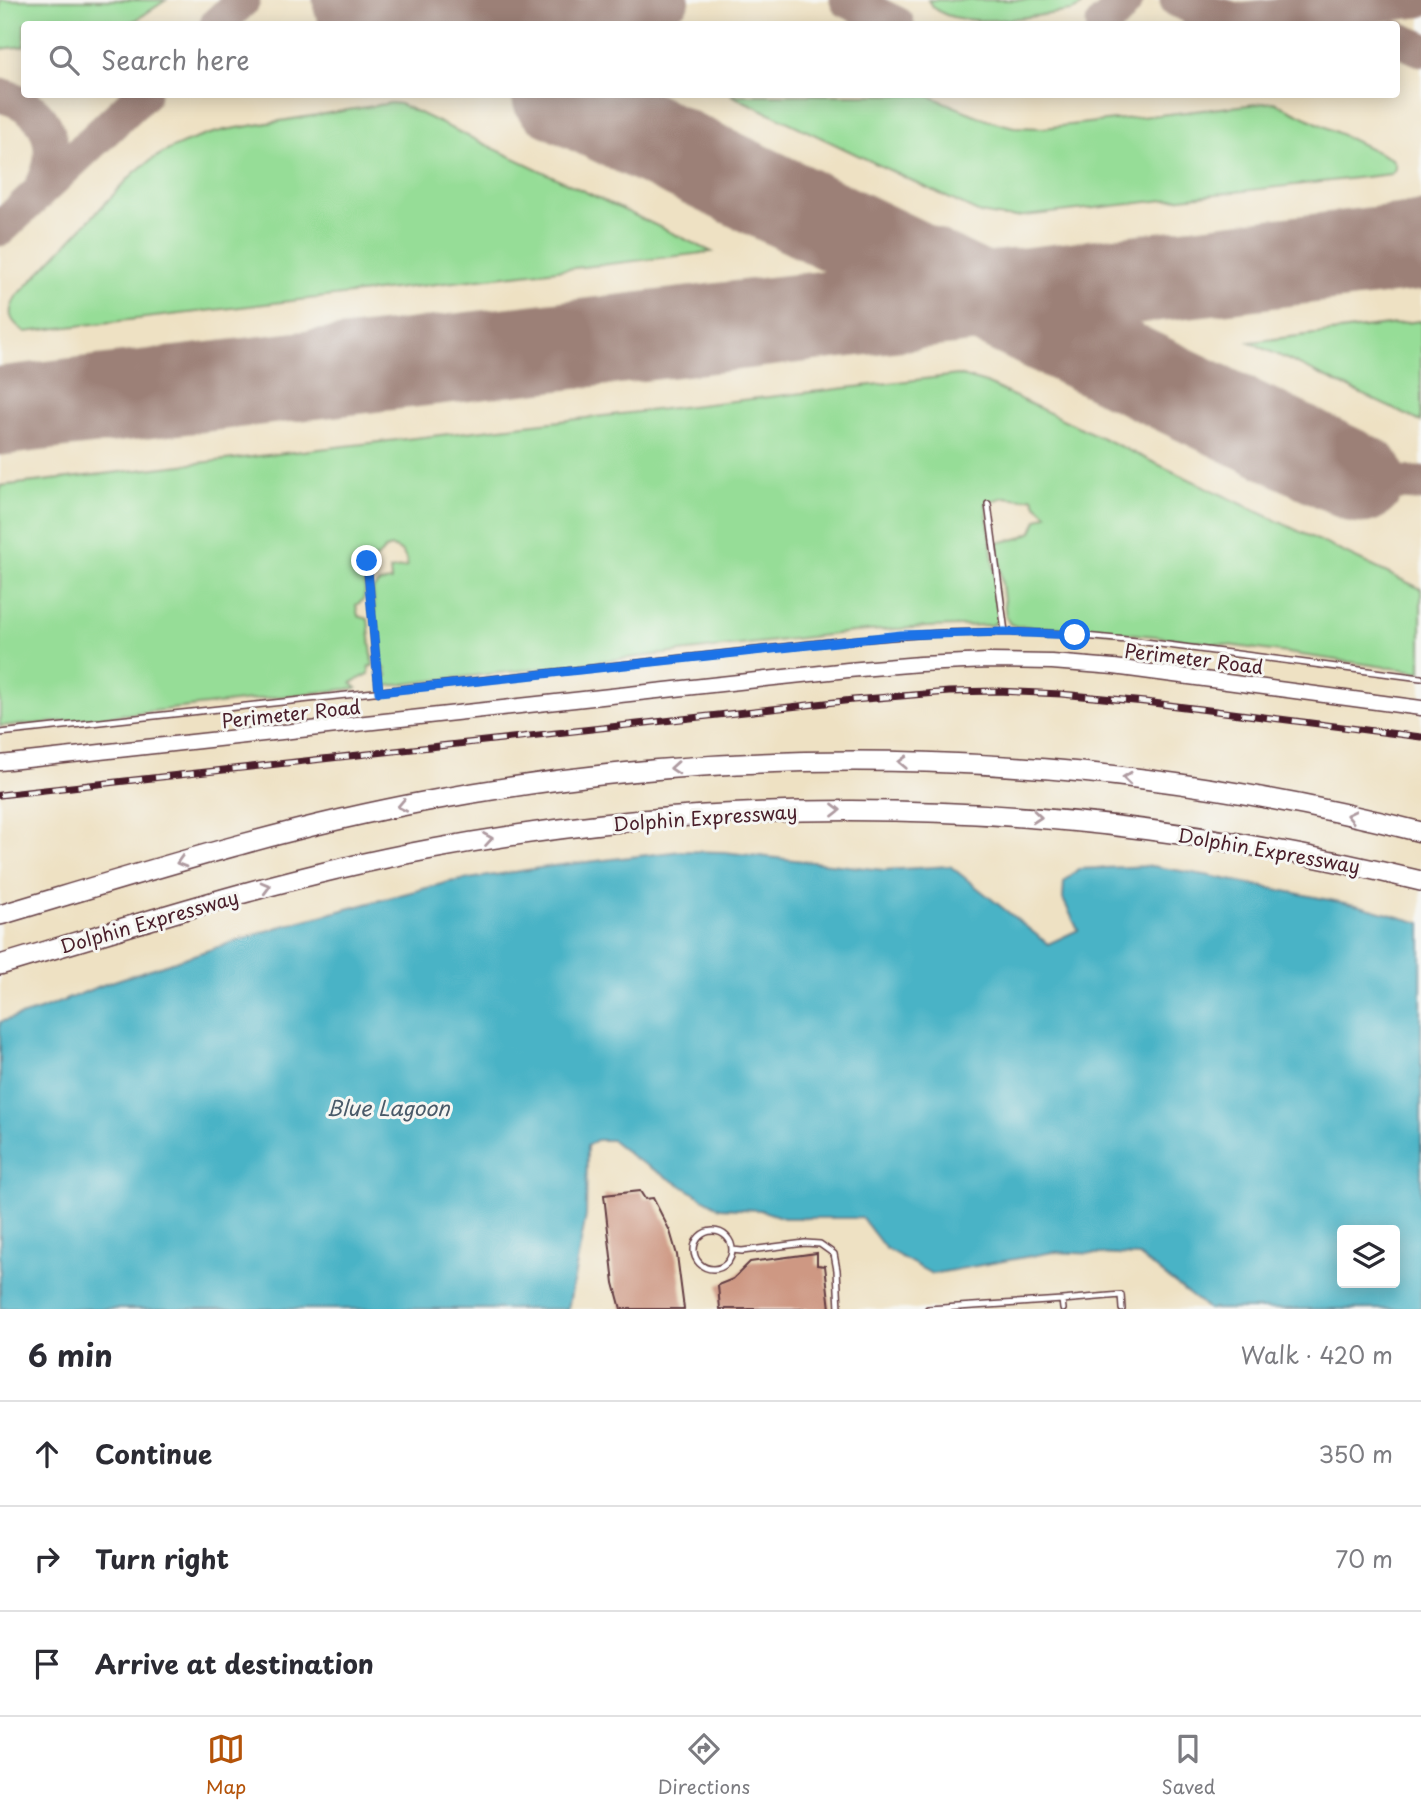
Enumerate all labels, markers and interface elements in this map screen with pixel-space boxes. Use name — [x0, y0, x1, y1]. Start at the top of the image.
search box — [21, 21, 1400, 98]
text: Search here — [101, 40, 250, 79]
icon: search — [45, 41, 83, 79]
route end — [351, 545, 382, 576]
route start — [1059, 619, 1090, 650]
street label: Perimeter Road — [1123, 636, 1265, 680]
street label: Perimeter Road — [220, 692, 362, 734]
one-way arrow — [897, 754, 907, 770]
one-way arrow — [669, 760, 680, 775]
one-way arrow — [1121, 770, 1133, 785]
street label: Dolphin Expressway — [612, 797, 798, 837]
one-way arrow — [396, 798, 408, 813]
one-way arrow — [831, 802, 842, 817]
one-way arrow — [1031, 809, 1042, 824]
one-way arrow — [1345, 809, 1357, 824]
street label: Dolphin Expressway — [1176, 820, 1362, 880]
one-way arrow — [482, 832, 494, 847]
one-way arrow — [175, 853, 187, 868]
one-way arrow — [259, 881, 271, 895]
street label: Dolphin Expressway — [56, 882, 242, 960]
water label: Blue Lagoon — [326, 1091, 451, 1123]
map controls — [1337, 1225, 1400, 1288]
button: layers — [1337, 1225, 1400, 1288]
text: 6 min — [28, 1332, 113, 1377]
text: Walk · 420 m — [1241, 1337, 1393, 1372]
text: Continue — [95, 1434, 212, 1473]
icon: ahead — [28, 1435, 66, 1473]
text: 350 m — [1318, 1436, 1393, 1471]
text: Turn right — [95, 1539, 229, 1578]
icon: right — [28, 1540, 66, 1578]
text: 70 m — [1335, 1541, 1393, 1576]
text: Arrive at destination — [95, 1644, 374, 1683]
icon: arrive — [28, 1645, 66, 1683]
tab: Map — [206, 1730, 246, 1800]
tab: Directions — [658, 1730, 750, 1800]
tab: Saved — [1161, 1730, 1215, 1800]

